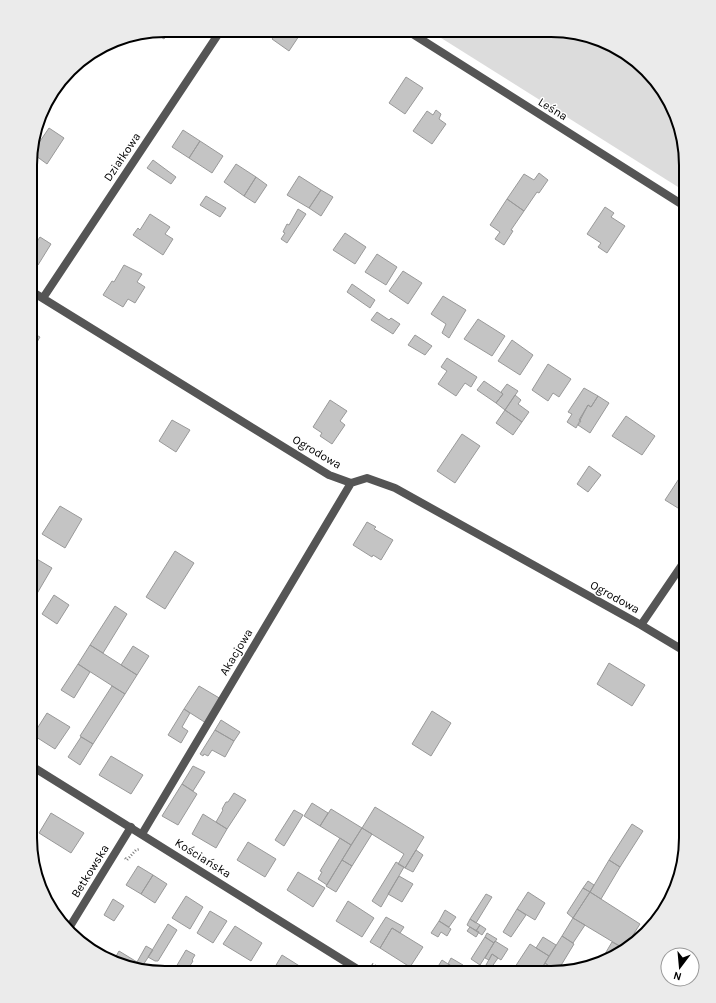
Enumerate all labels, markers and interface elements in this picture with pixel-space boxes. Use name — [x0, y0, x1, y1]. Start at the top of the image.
street label: Leśna — [536, 95, 570, 123]
street label: Działkowa — [101, 130, 143, 184]
street label: Ogrodowa — [290, 432, 344, 472]
street label: Ogrodowa — [588, 578, 642, 616]
street label: Akacjowa — [217, 626, 255, 678]
street label: Kościańska — [172, 835, 234, 881]
street label: Betkowska — [68, 842, 112, 900]
north arrow — [660, 947, 700, 987]
text: N — [672, 969, 683, 983]

